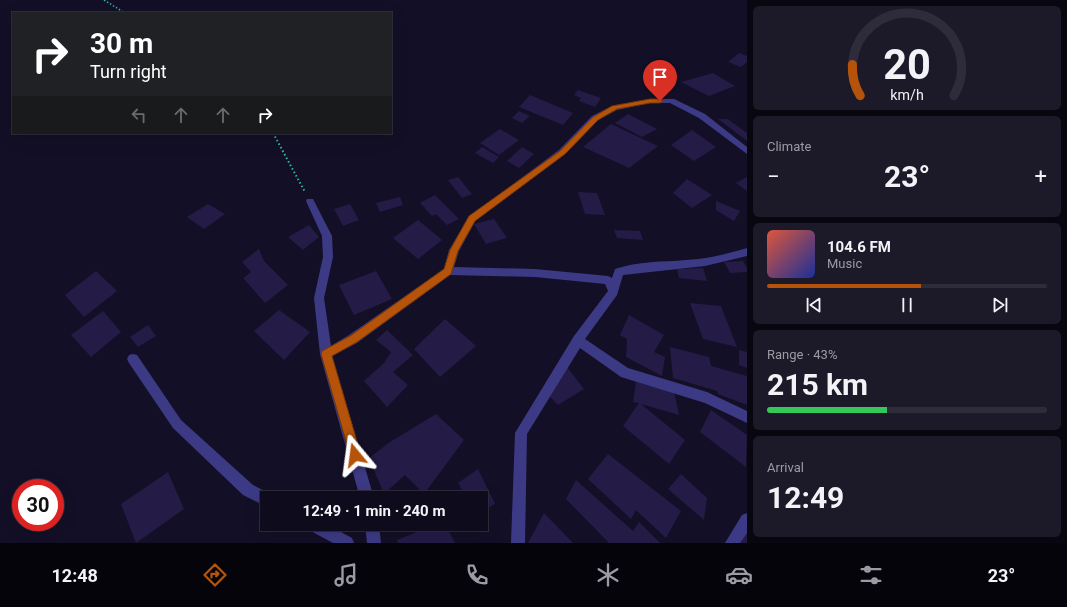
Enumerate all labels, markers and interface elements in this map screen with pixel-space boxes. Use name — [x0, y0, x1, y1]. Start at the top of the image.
text: 30 m — [90, 27, 153, 60]
icon: right — [24, 28, 76, 80]
text: 20 — [883, 40, 931, 89]
pin — [643, 60, 677, 101]
text: Turn right — [90, 61, 167, 82]
icon: arrive — [649, 66, 671, 88]
text: km/h — [890, 87, 924, 103]
icon: left — [128, 104, 150, 126]
icon: ahead — [170, 104, 192, 126]
icon: ahead — [212, 104, 234, 126]
icon: right — [254, 104, 276, 126]
text: Climate — [767, 139, 811, 154]
text: 23° — [884, 159, 930, 194]
text: − — [767, 164, 780, 189]
text: + — [1035, 164, 1047, 189]
text: 104.6 FM — [827, 238, 891, 256]
text: Music — [827, 256, 862, 271]
icon: previous — [803, 294, 825, 316]
icon: pause — [896, 294, 918, 316]
icon: next — [989, 294, 1011, 316]
text: Range · 43% — [767, 347, 837, 362]
text: 215 km — [767, 367, 868, 402]
position arrow — [334, 434, 376, 476]
text: Arrival — [767, 460, 804, 475]
speed limit sign: 30 — [12, 479, 64, 531]
text: 12:49 — [767, 480, 844, 515]
text: 12:49 · 1 min · 240 m — [303, 502, 445, 520]
icon: directions — [201, 561, 229, 589]
icon: music — [332, 561, 360, 589]
icon: phone — [463, 561, 491, 589]
icon: climate — [594, 561, 622, 589]
icon: car — [725, 561, 753, 589]
icon: filters — [857, 561, 885, 589]
text: 12:48 — [52, 565, 98, 586]
text: 23° — [988, 565, 1015, 586]

